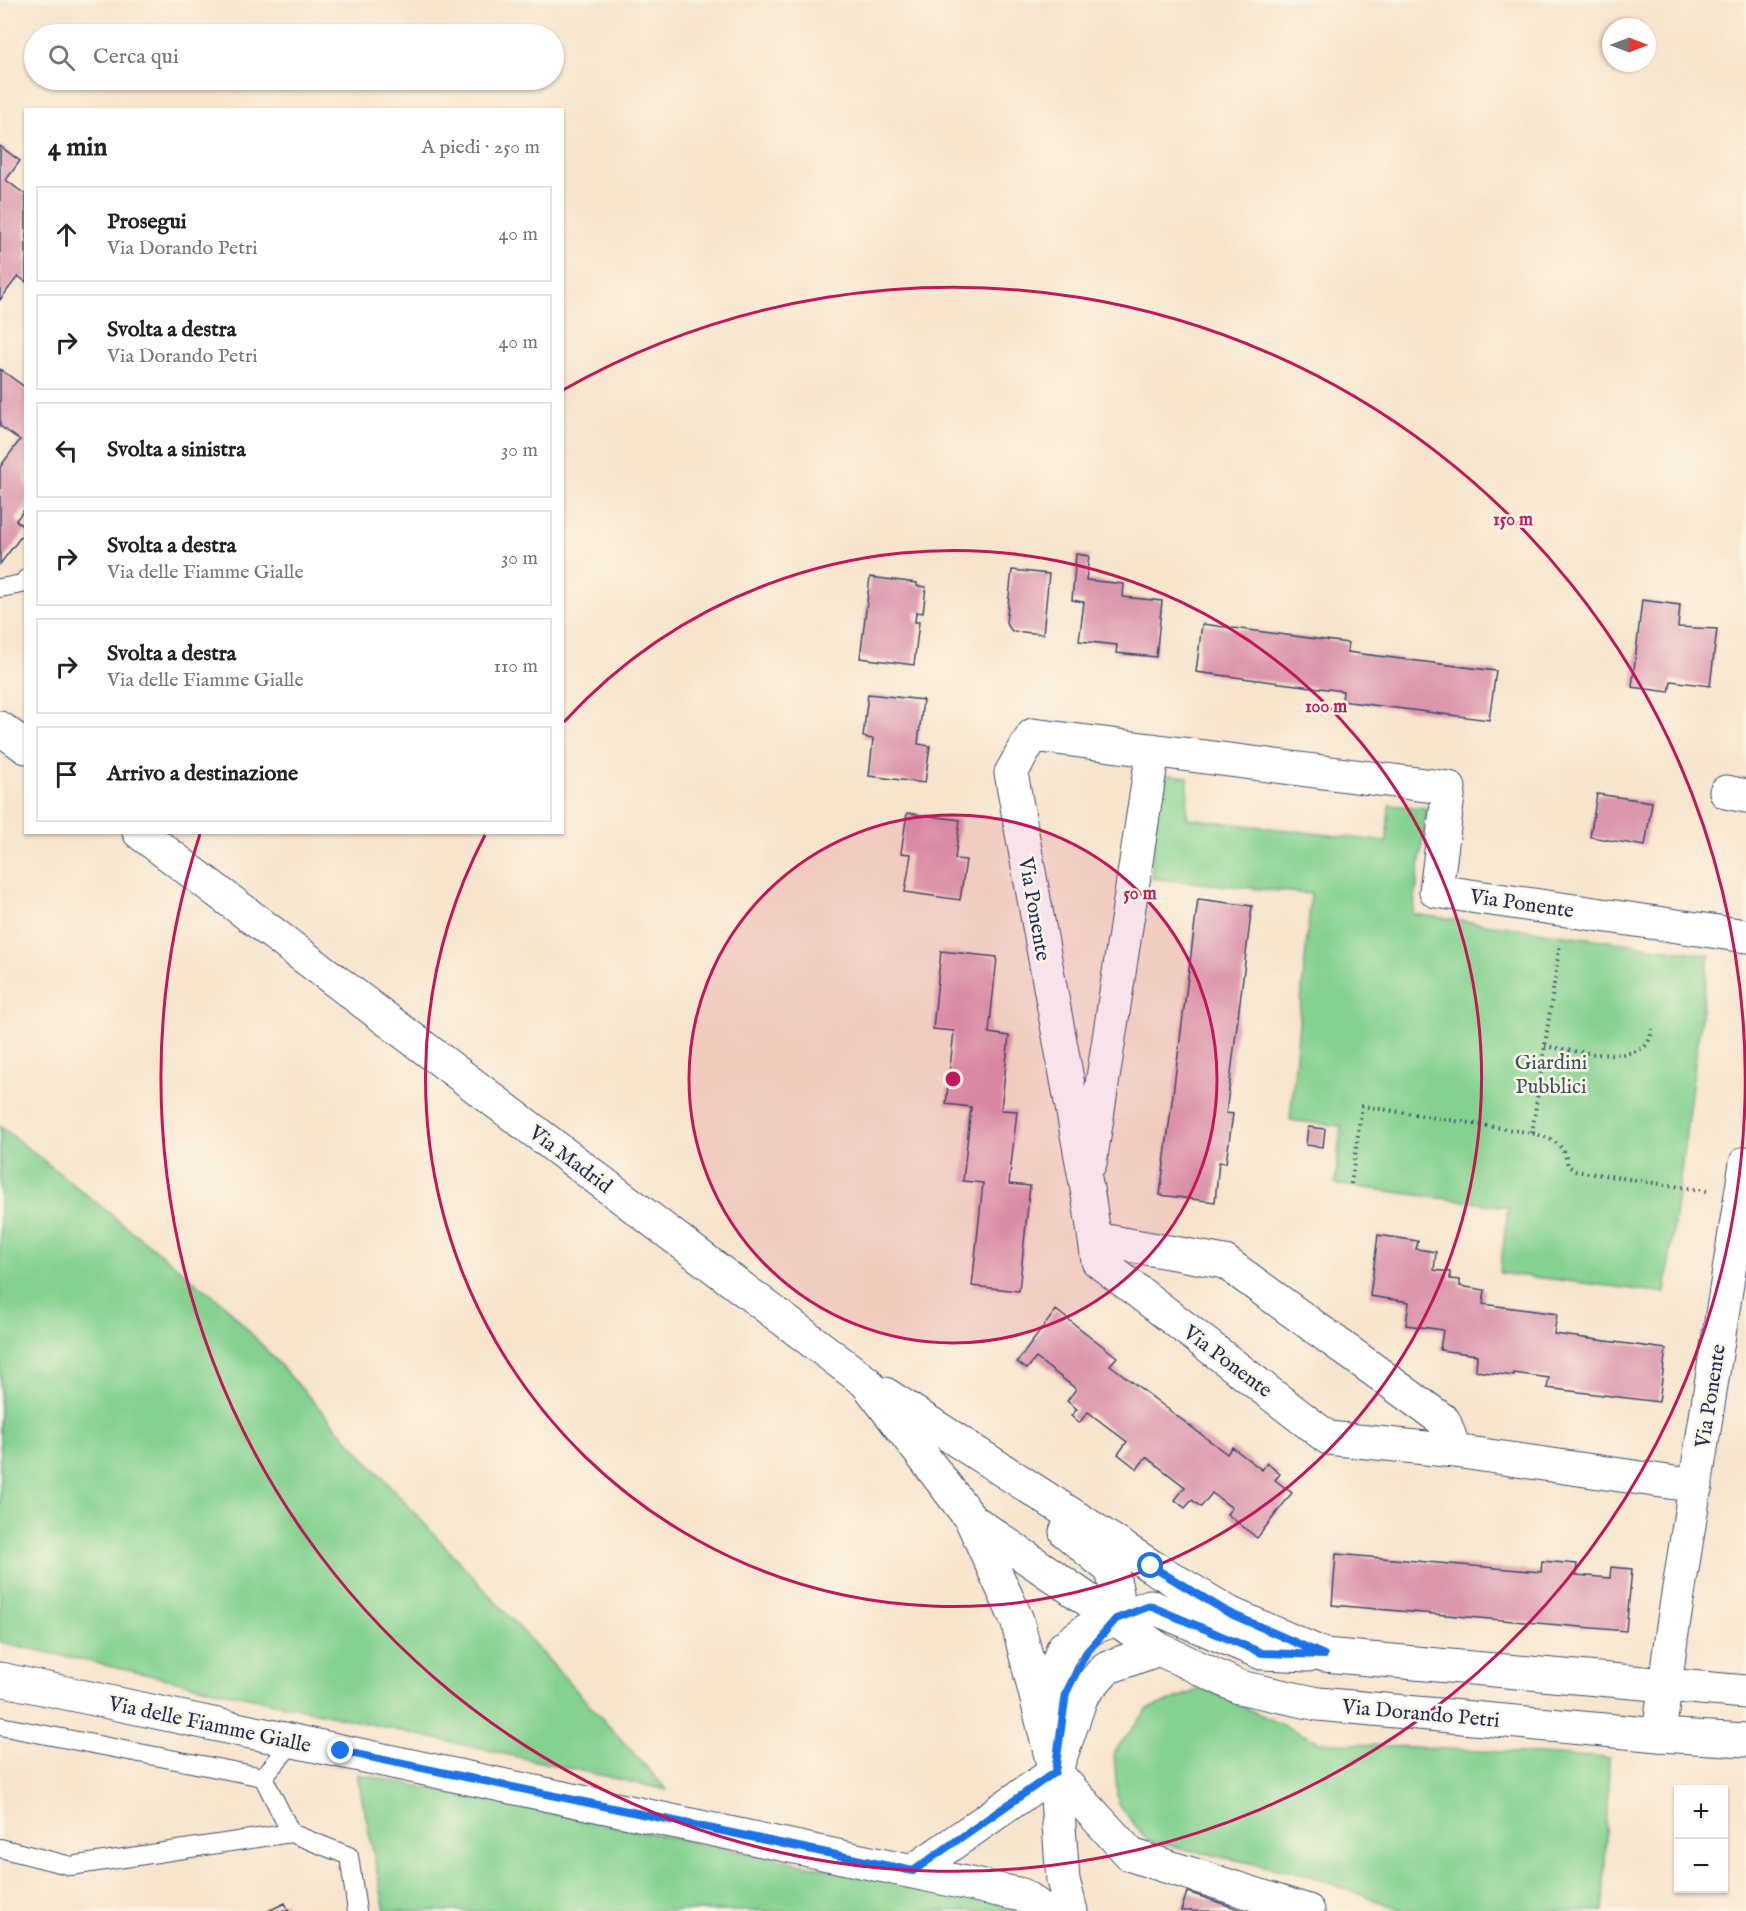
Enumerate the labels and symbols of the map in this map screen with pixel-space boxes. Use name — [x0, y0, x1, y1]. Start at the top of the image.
north arrow — [1602, 18, 1656, 72]
text: 150 m — [1493, 509, 1533, 532]
text: 100 m — [1305, 696, 1347, 719]
street label: Via Ponente — [1011, 854, 1056, 964]
text: 50 m — [1123, 883, 1157, 906]
street label: Via Ponente — [1467, 884, 1576, 925]
park label: Giardini Pubblici — [1515, 1050, 1587, 1101]
centre of rings — [943, 1069, 963, 1089]
street label: Via Madrid — [522, 1119, 618, 1201]
street label: Via Ponente — [1176, 1319, 1277, 1405]
street label: Via Ponente — [1690, 1342, 1733, 1451]
route start — [1137, 1552, 1163, 1578]
street label: Via delle Fiamme Gialle — [105, 1691, 314, 1760]
street label: Via Dorando Petri — [1340, 1694, 1501, 1735]
route end — [327, 1737, 353, 1763]

